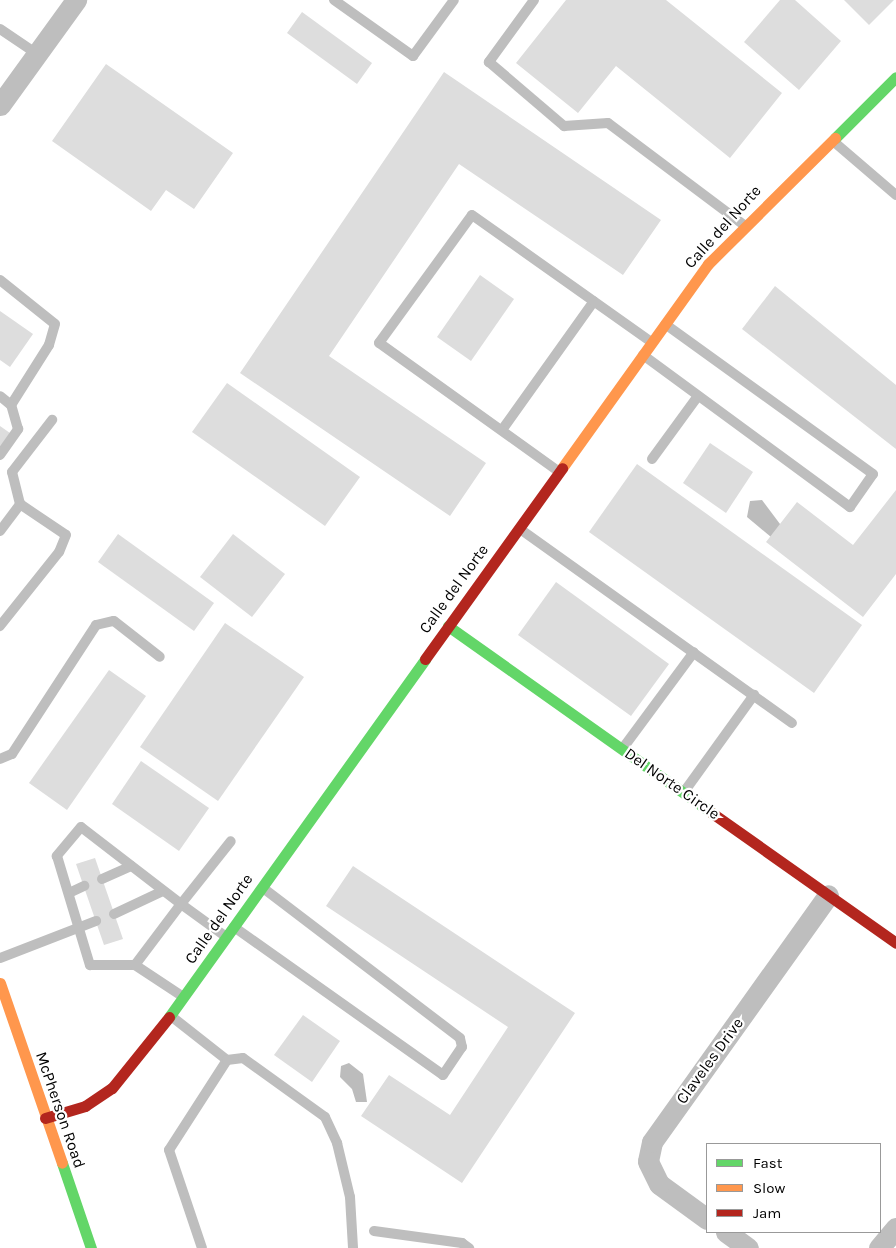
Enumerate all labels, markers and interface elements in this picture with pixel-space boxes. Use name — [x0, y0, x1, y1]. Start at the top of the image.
street label: Calle del Norte — [681, 181, 765, 273]
street label: Calle del Norte — [415, 541, 493, 637]
street label: Del Norte Circle — [621, 744, 723, 824]
street label: Calle del Norte — [181, 870, 257, 968]
street label: Claveles Drive — [672, 1014, 748, 1108]
street label: McPherson Road — [31, 1049, 89, 1171]
legend — [706, 1143, 881, 1233]
text: Fast — [753, 1154, 782, 1172]
text: Slow — [753, 1179, 785, 1197]
text: Jam — [753, 1204, 781, 1222]

